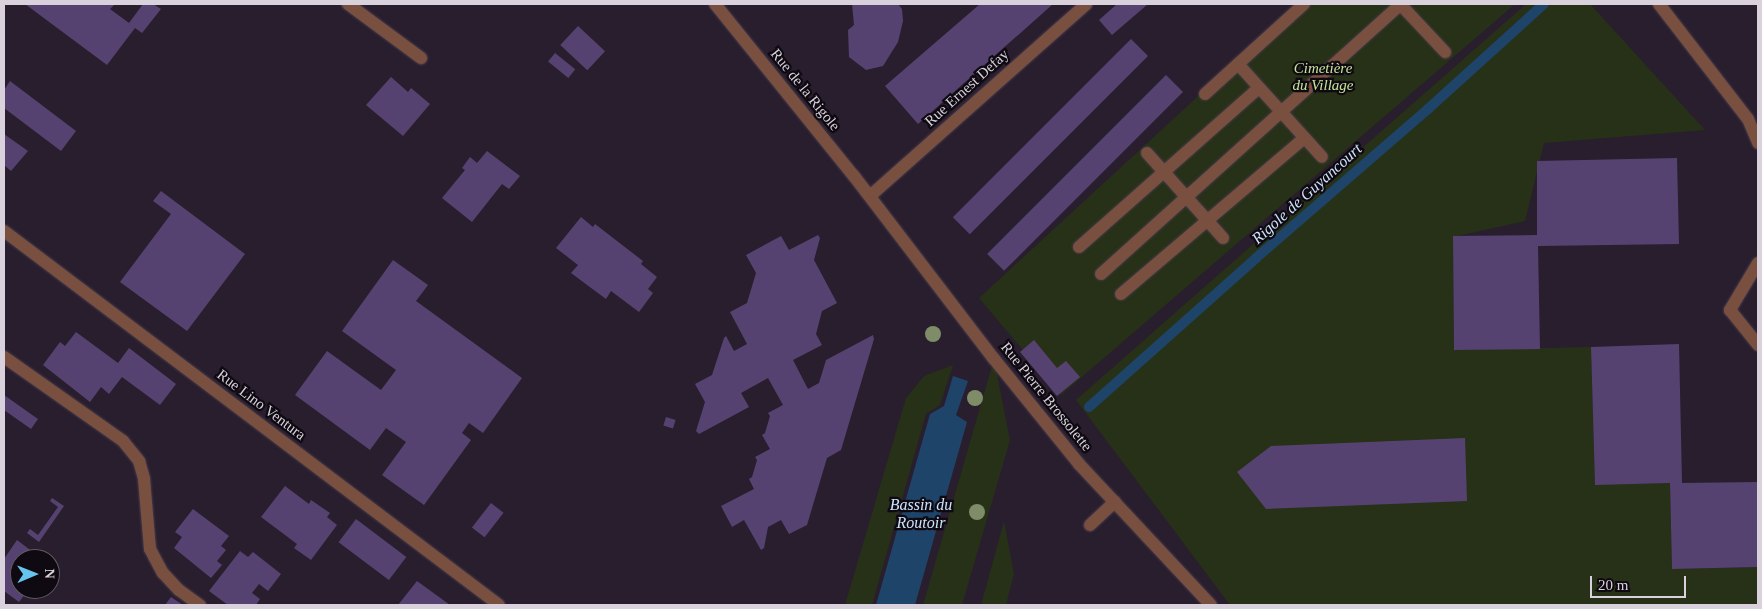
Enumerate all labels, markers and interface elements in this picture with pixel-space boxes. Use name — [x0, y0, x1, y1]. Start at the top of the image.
street label: Rue de la Rigole — [766, 45, 844, 135]
street label: Rue Ernest Defay — [921, 46, 1013, 130]
park label: Cimetière du Village — [1293, 59, 1353, 94]
water label: Rigole de Guyancourt — [1248, 140, 1366, 248]
street label: Rue Pierre Brossolette — [997, 339, 1095, 455]
street label: Rue Lino Ventura — [213, 366, 309, 444]
water label: Bassin du Routoir — [890, 495, 952, 533]
north arrow — [10, 549, 60, 599]
scale bar — [1592, 566, 1688, 598]
text: N — [42, 569, 57, 579]
text: 20 m — [1598, 577, 1628, 593]

